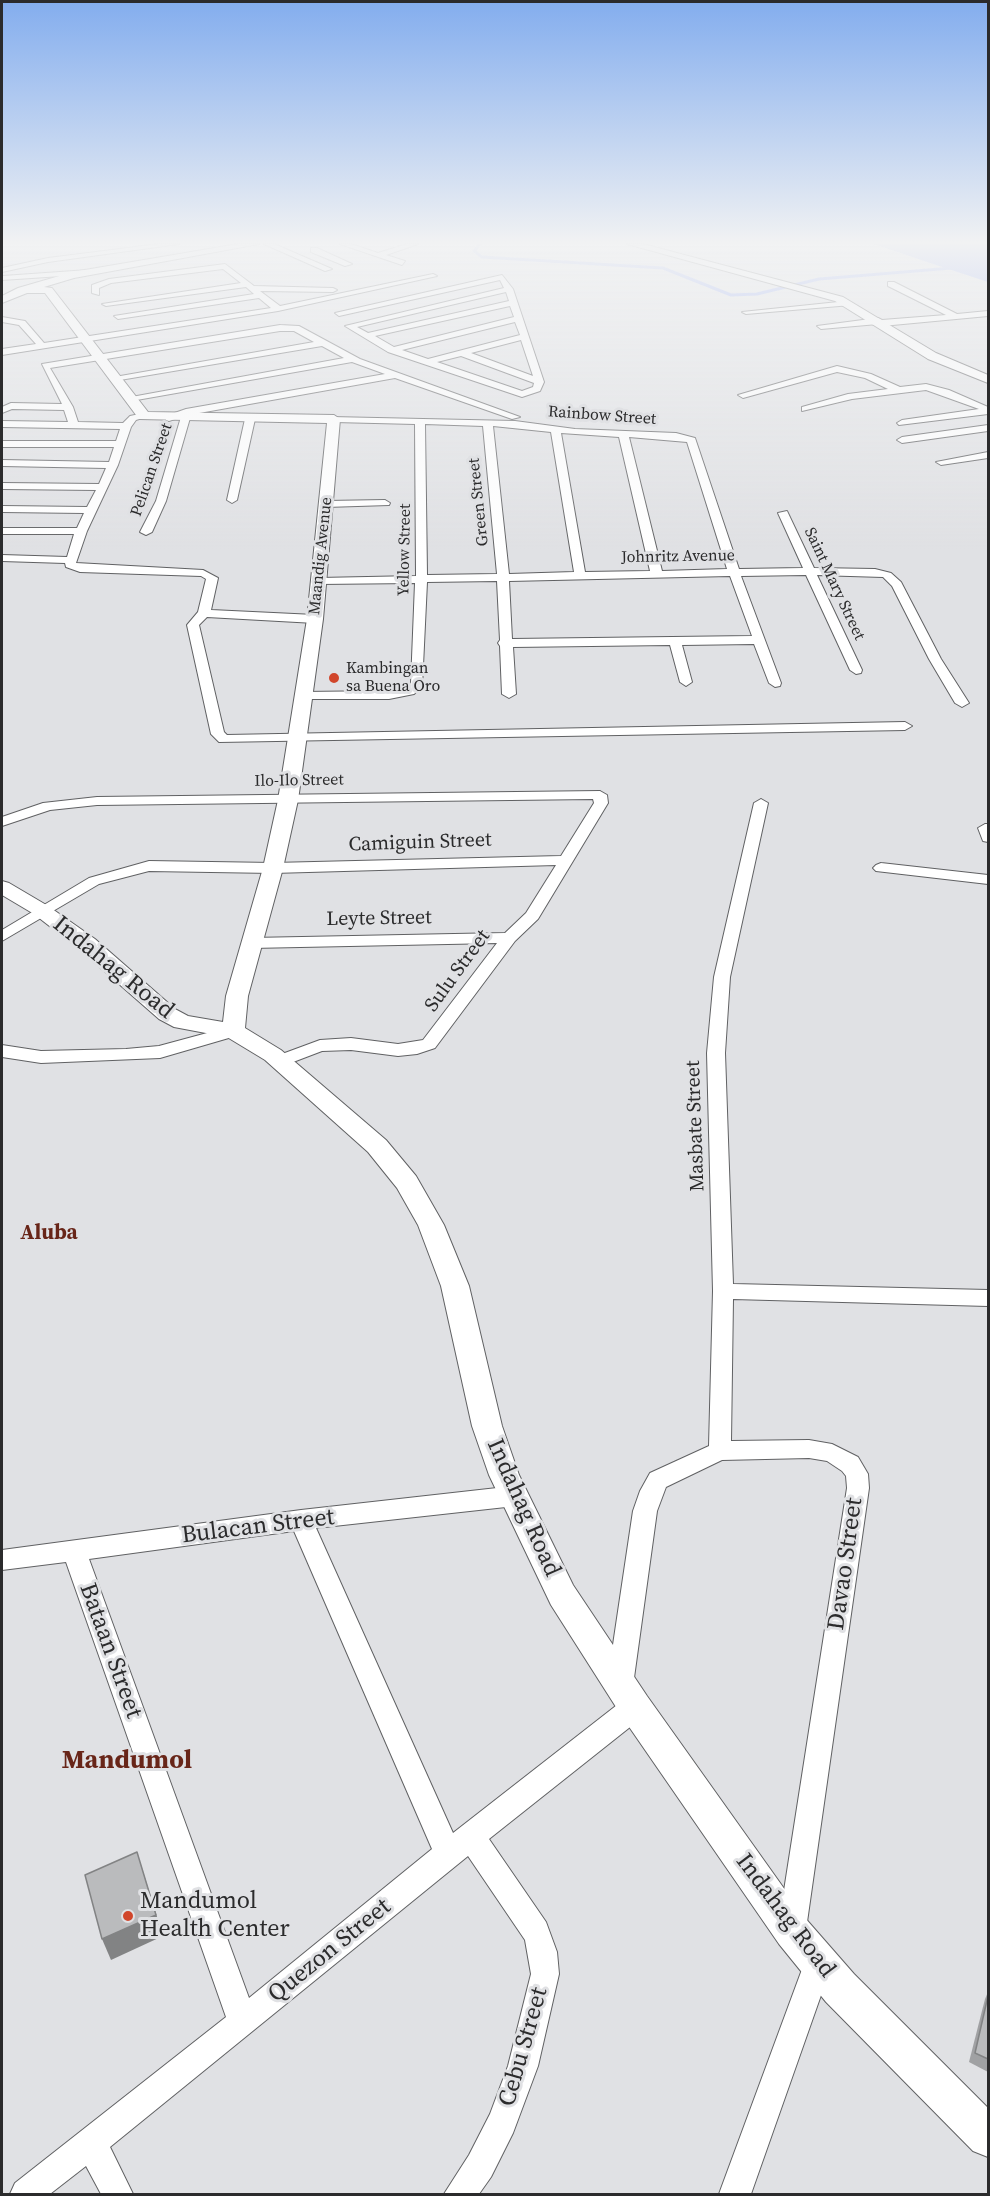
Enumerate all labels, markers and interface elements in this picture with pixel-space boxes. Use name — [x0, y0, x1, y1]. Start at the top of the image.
street label: Rainbow Street — [547, 403, 657, 429]
street label: Pelican Street — [127, 421, 177, 519]
street label: Green Street — [465, 457, 493, 547]
street label: Maandig Avenue — [305, 496, 337, 616]
street label: Yellow Street — [395, 504, 415, 596]
street label: Saint Mary Street — [800, 525, 868, 643]
street label: Johnritz Avenue — [621, 546, 735, 568]
place label: Kambingan sa Buena Oro — [346, 659, 440, 697]
marker: Kambingan sa Buena Oro — [327, 671, 341, 685]
street label: Ilo-Ilo Street — [254, 771, 344, 791]
street label: Camiguin Street — [348, 829, 492, 857]
street label: Leyte Street — [326, 906, 432, 932]
street label: Indahag Road — [46, 910, 180, 1026]
street label: Sulu Street — [420, 925, 496, 1017]
street label: Masbate Street — [682, 1060, 710, 1192]
district label: Aluba — [20, 1221, 78, 1247]
street label: Indahag Road — [480, 1435, 566, 1581]
street label: Davao Street — [822, 1496, 870, 1632]
street label: Bulacan Street — [180, 1503, 336, 1551]
street label: Bataan Street — [72, 1580, 148, 1722]
district label: Mandumol — [62, 1745, 192, 1777]
street label: Indahag Road — [729, 1848, 841, 1984]
place label: Mandumol Health Center — [140, 1888, 290, 1944]
street label: Quezon Street — [263, 1893, 397, 2009]
marker: Mandumol Health Center — [121, 1909, 135, 1923]
street label: Cebu Street — [493, 1984, 555, 2110]

